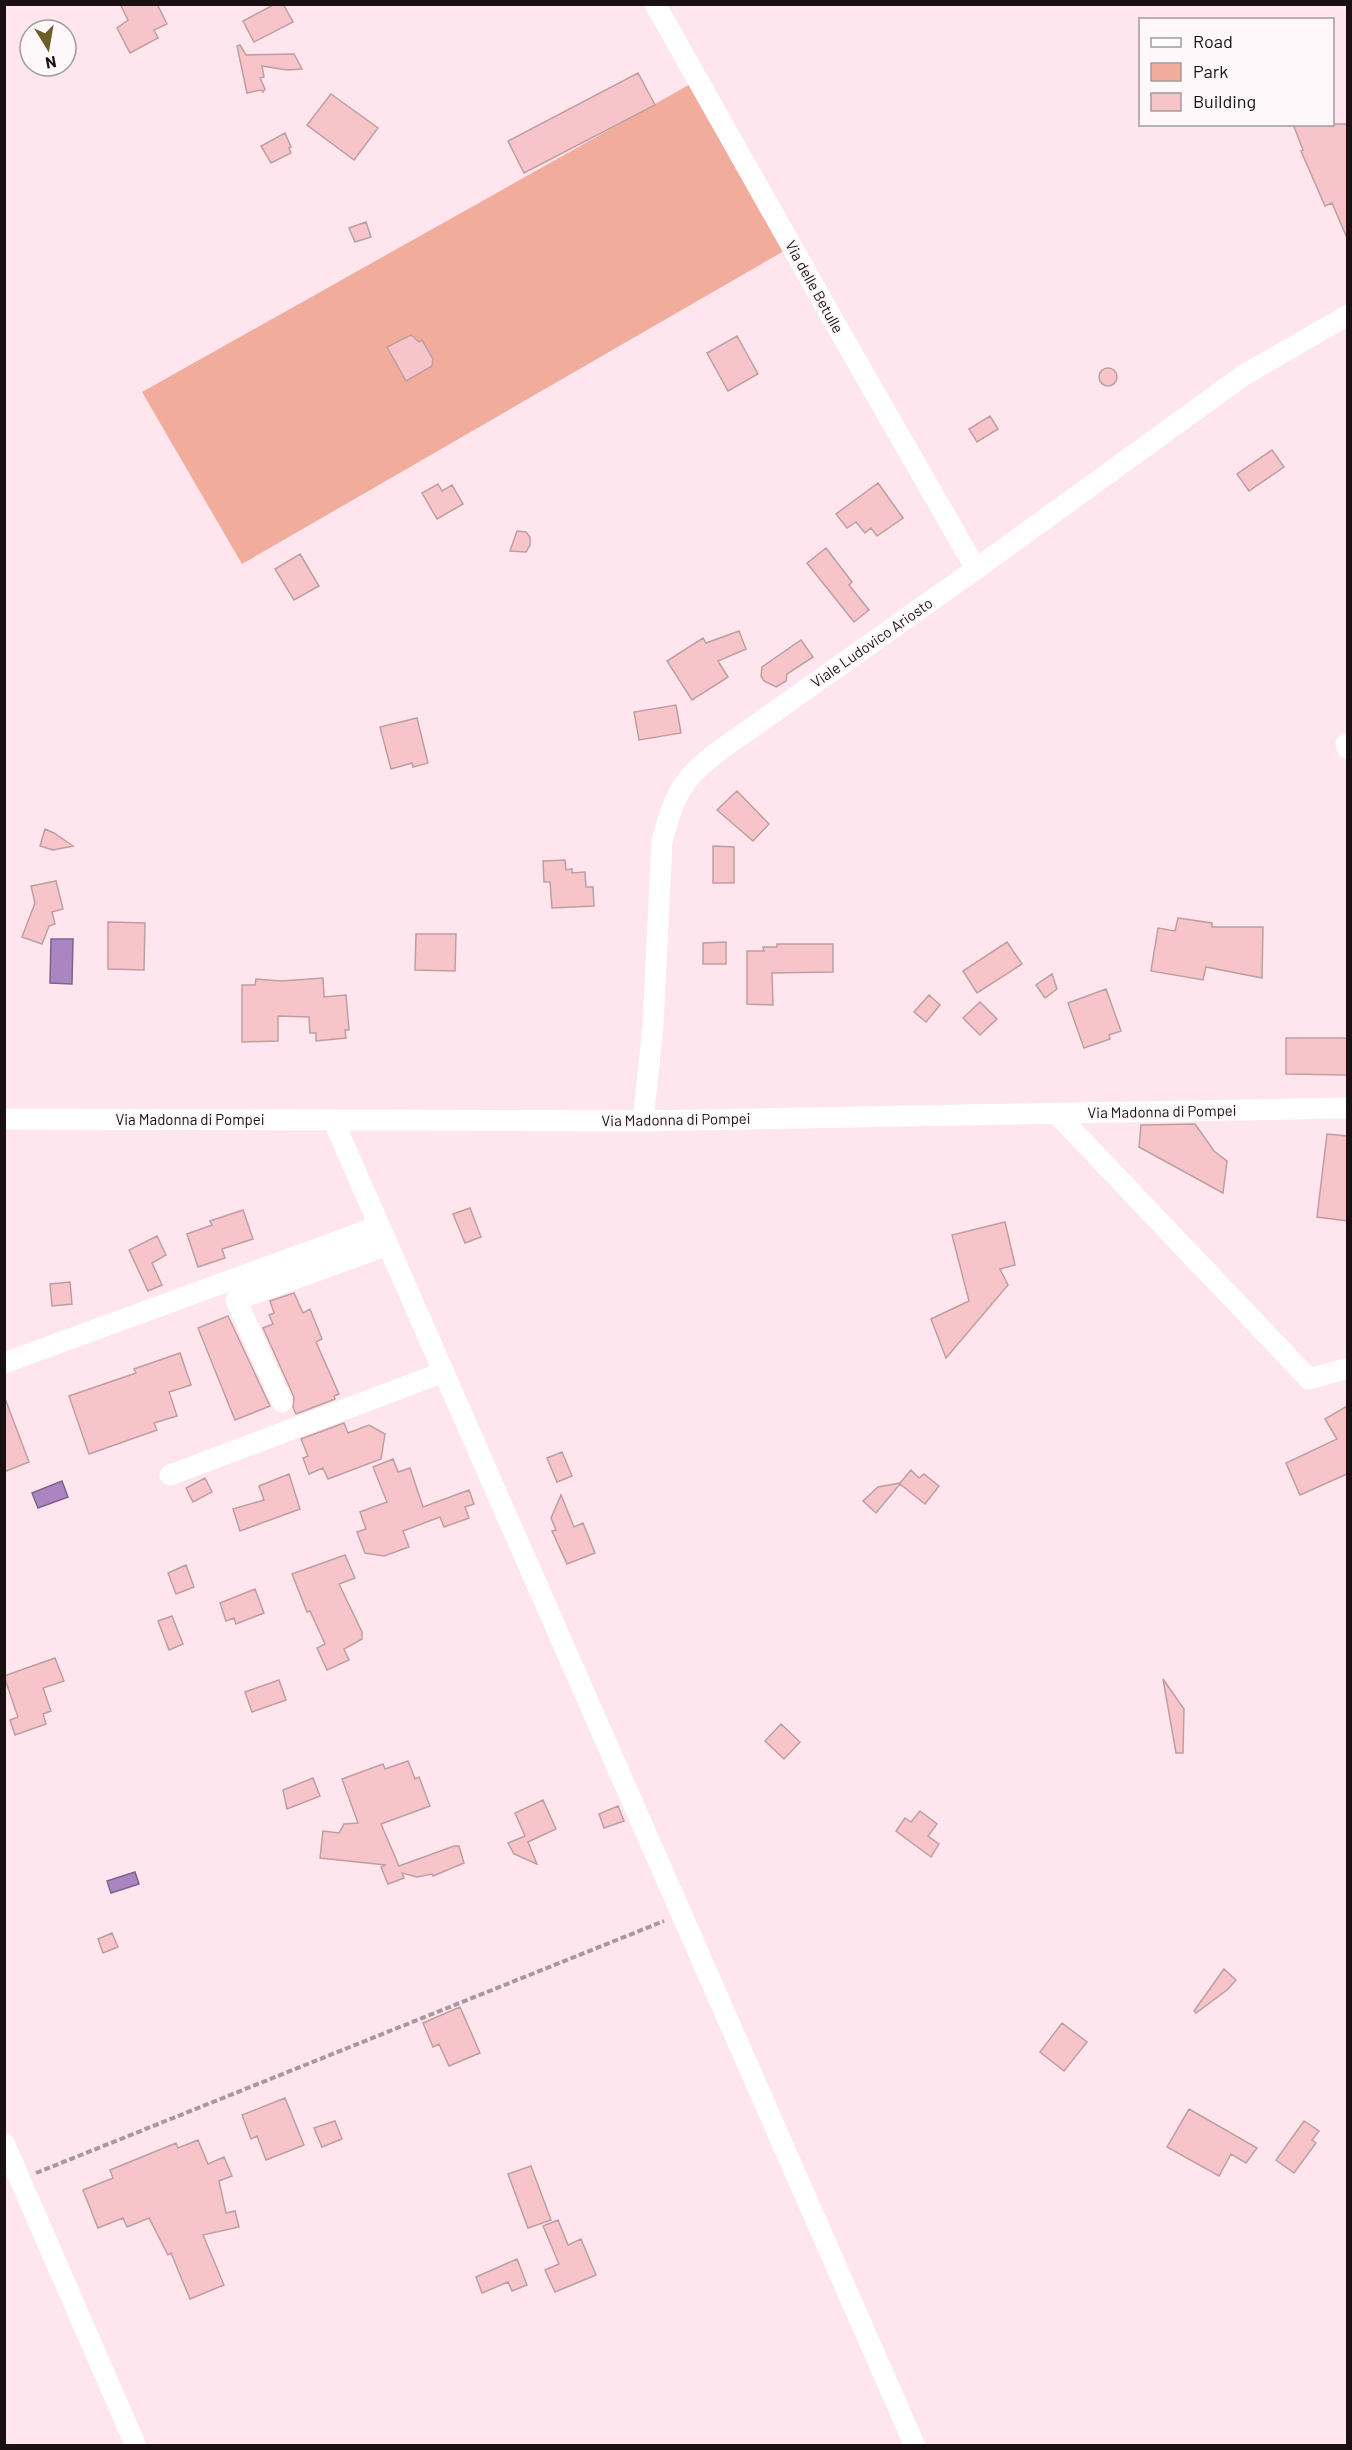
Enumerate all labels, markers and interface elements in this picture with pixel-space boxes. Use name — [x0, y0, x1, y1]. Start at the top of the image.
north arrow — [18, 18, 78, 78]
legend — [1139, 18, 1334, 126]
text: Road — [1193, 30, 1233, 52]
text: N — [44, 53, 58, 74]
text: Park — [1193, 60, 1228, 82]
text: Building — [1193, 90, 1256, 112]
street label: Via delle Betulle — [782, 237, 848, 336]
street label: Viale Ludovico Ariosto — [807, 593, 936, 691]
street label: Via Madonna di Pompei — [1087, 1101, 1237, 1121]
street label: Via Madonna di Pompei — [601, 1109, 751, 1129]
street label: Via Madonna di Pompei — [115, 1110, 265, 1128]

